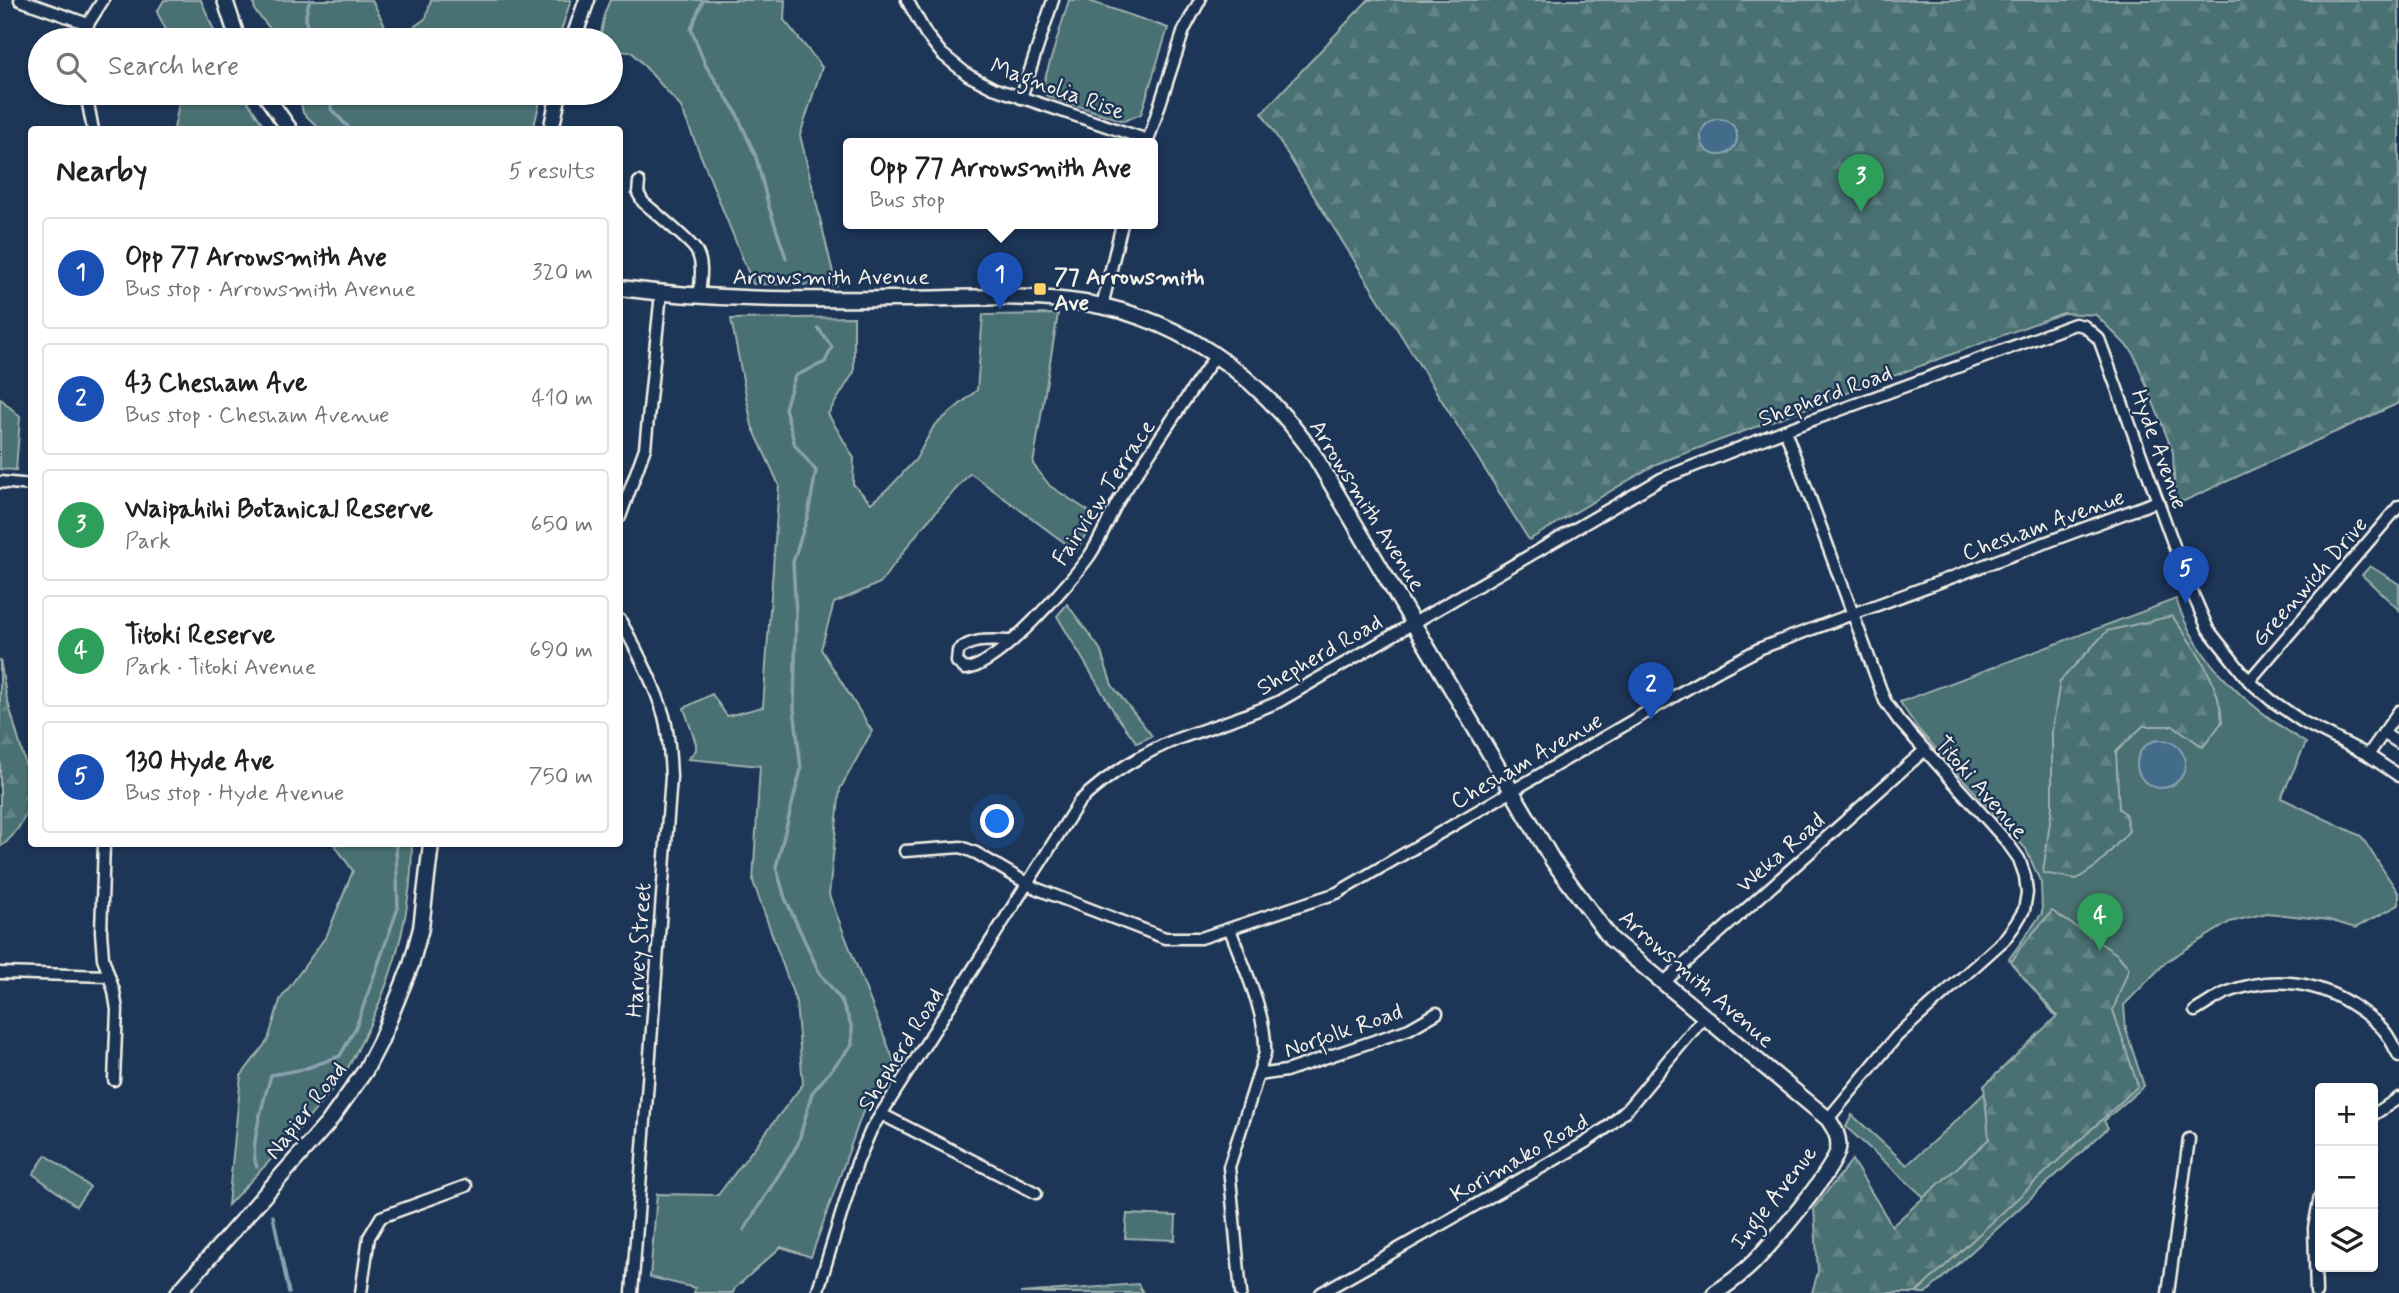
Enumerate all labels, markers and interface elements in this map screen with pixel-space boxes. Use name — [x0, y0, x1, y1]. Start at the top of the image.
search box — [28, 28, 623, 105]
icon: search — [52, 48, 90, 86]
text: Search here — [108, 50, 239, 84]
street label: Magnolia Rise — [985, 52, 1129, 130]
popup — [843, 138, 1158, 229]
text: Nearby — [56, 152, 147, 191]
text: Opp 77 Arrowsmith Ave — [869, 152, 1132, 186]
pin: 3 — [1838, 154, 1884, 212]
text: 5 results — [509, 157, 595, 187]
text: Bus stop — [869, 186, 946, 216]
text: Opp 77 Arrowsmith Ave — [125, 241, 387, 275]
pin: 1 — [977, 252, 1023, 310]
text: 1 — [76, 258, 86, 288]
text: 320 m — [532, 258, 593, 288]
street label: Arrowsmith Avenue — [732, 263, 930, 293]
place label: 77 Arrowsmith Ave — [1054, 263, 1205, 319]
text: Bus stop · Arrowsmith Avenue — [125, 275, 416, 305]
marker: 77 Arrowsmith Ave — [1032, 281, 1048, 297]
street label: Shepherd Road — [1755, 359, 1897, 435]
text: 43 Chesham Ave — [125, 367, 307, 401]
text: 2 — [75, 384, 87, 414]
text: 410 m — [531, 384, 593, 414]
street label: Hyde Avenue — [2123, 386, 2194, 514]
text: Bus stop · Chesham Avenue — [125, 401, 389, 431]
street label: Fairview Terrace — [1046, 414, 1163, 572]
street label: Arrowsmith Avenue — [1301, 415, 1431, 598]
street label: Chesham Avenue — [1958, 483, 2129, 569]
text: Waipahihi Botanical Reserve — [125, 493, 433, 527]
text: 3 — [76, 510, 86, 540]
text: 650 m — [531, 510, 593, 540]
street label: Greenwich Drive — [2246, 511, 2375, 654]
text: Park — [125, 527, 171, 557]
pin: 5 — [2163, 546, 2209, 604]
street label: Shepherd Road — [1252, 608, 1388, 704]
text: Titoki Reserve — [125, 619, 275, 653]
text: 4 — [74, 636, 88, 666]
text: 690 m — [529, 636, 593, 666]
text: Park · Titoki Avenue — [125, 653, 316, 683]
pin: 2 — [1628, 662, 1674, 720]
street label: Chesham Avenue — [1446, 706, 1608, 817]
street label: Titoki Avenue — [1927, 730, 2034, 846]
text: 130 Hyde Ave — [125, 745, 274, 779]
text: 5 — [74, 762, 88, 792]
text: 750 m — [528, 762, 593, 792]
text: Bus stop · Hyde Avenue — [125, 779, 344, 809]
your location — [980, 804, 1014, 838]
street label: Weka Road — [1730, 807, 1832, 901]
street label: Harvey Street — [620, 882, 660, 1019]
pin: 4 — [2077, 893, 2123, 951]
street label: Arrowsmith Avenue — [1611, 904, 1780, 1055]
street label: Shepherd Road — [852, 983, 952, 1117]
street label: Norfolk Road — [1280, 998, 1407, 1067]
street label: Napier Road — [259, 1056, 354, 1166]
map controls — [2315, 1083, 2378, 1272]
button: + — [2315, 1083, 2378, 1146]
street label: Korimako Road — [1445, 1107, 1595, 1210]
street label: Ingle Avenue — [1724, 1140, 1826, 1258]
button: − — [2315, 1146, 2378, 1209]
button: layers — [2315, 1209, 2378, 1272]

